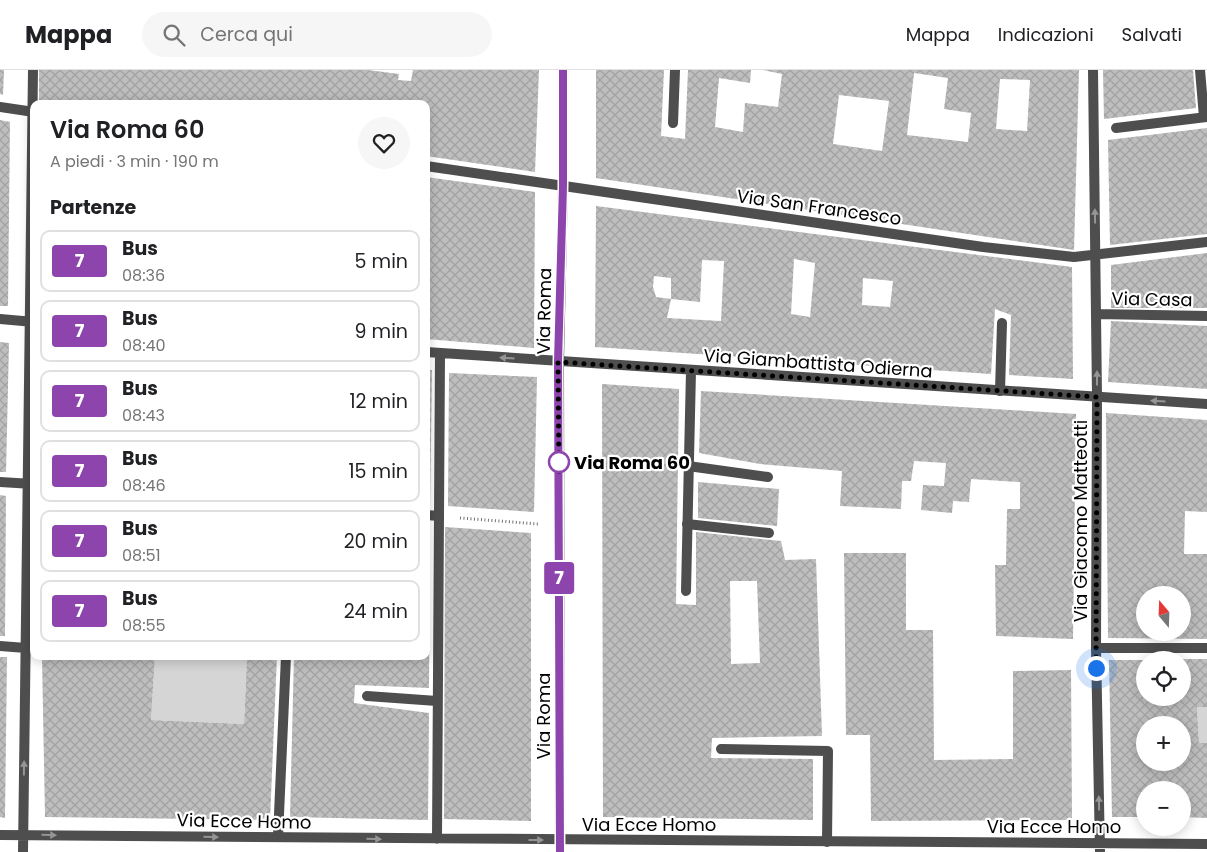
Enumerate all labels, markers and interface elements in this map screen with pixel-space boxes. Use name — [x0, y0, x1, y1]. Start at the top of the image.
search box — [142, 12, 492, 57]
text: Mappa — [25, 18, 112, 51]
icon: search — [160, 21, 188, 49]
text: Cerca qui — [200, 21, 293, 48]
text: Mappa — [906, 22, 970, 47]
text: Indicazioni — [998, 22, 1094, 47]
text: Salvati — [1122, 22, 1182, 47]
text: Via Roma 60 — [50, 113, 204, 146]
button: heart — [358, 117, 410, 169]
text: A piedi · 3 min · 190 m — [50, 150, 219, 173]
street label: Via San Francesco — [735, 183, 903, 231]
text: Partenze — [50, 194, 136, 221]
one-way arrow — [1091, 208, 1099, 224]
text: Bus — [122, 235, 158, 262]
text: 7 — [75, 248, 84, 273]
text: 5 min — [355, 248, 408, 275]
text: 08:36 — [122, 264, 165, 287]
street label: Via Roma — [531, 267, 557, 355]
street label: Via Casa — [1111, 286, 1193, 312]
text: Bus — [122, 305, 158, 332]
text: 7 — [75, 318, 84, 343]
text: 9 min — [355, 318, 408, 345]
text: 08:40 — [122, 334, 166, 357]
street label: Via Giambattista Odierna — [703, 343, 933, 383]
one-way arrow — [499, 354, 515, 362]
one-way arrow — [1093, 370, 1101, 386]
text: Bus — [122, 375, 158, 402]
text: 7 — [75, 388, 84, 413]
text: 12 min — [350, 388, 408, 415]
one-way arrow — [1150, 397, 1166, 405]
text: 08:43 — [122, 404, 165, 427]
street label: Via Giacomo Matteotti — [1068, 420, 1093, 622]
text: Bus — [122, 445, 158, 472]
place label: Via Roma 60 — [574, 450, 690, 475]
marker: Via Roma 60 — [548, 451, 570, 473]
text: 7 — [75, 458, 84, 483]
text: 15 min — [349, 458, 408, 485]
text: 08:46 — [122, 474, 166, 497]
text: Bus — [122, 515, 158, 542]
text: 7 — [75, 528, 84, 553]
text: 20 min — [344, 528, 408, 555]
text: 08:51 — [122, 544, 161, 567]
line badge: 7 — [543, 562, 575, 594]
text: 7 — [554, 565, 564, 590]
text: Bus — [122, 585, 158, 612]
north arrow — [1136, 586, 1191, 641]
map controls — [1136, 586, 1191, 836]
text: 7 — [75, 598, 84, 623]
text: 24 min — [344, 598, 408, 625]
text: 08:55 — [122, 614, 166, 637]
button: locate — [1136, 651, 1191, 706]
your location — [1084, 656, 1109, 681]
street label: Via Roma — [531, 673, 556, 759]
button: + — [1136, 716, 1191, 771]
one-way arrow — [21, 760, 29, 776]
button: − — [1136, 781, 1191, 836]
one-way arrow — [1095, 795, 1103, 811]
street label: Via Ecce Homo — [176, 807, 312, 835]
street label: Via Ecce Homo — [582, 812, 716, 837]
street label: Via Ecce Homo — [987, 814, 1121, 839]
one-way arrow — [41, 831, 57, 839]
one-way arrow — [203, 833, 219, 841]
one-way arrow — [366, 835, 382, 843]
one-way arrow — [528, 836, 544, 844]

